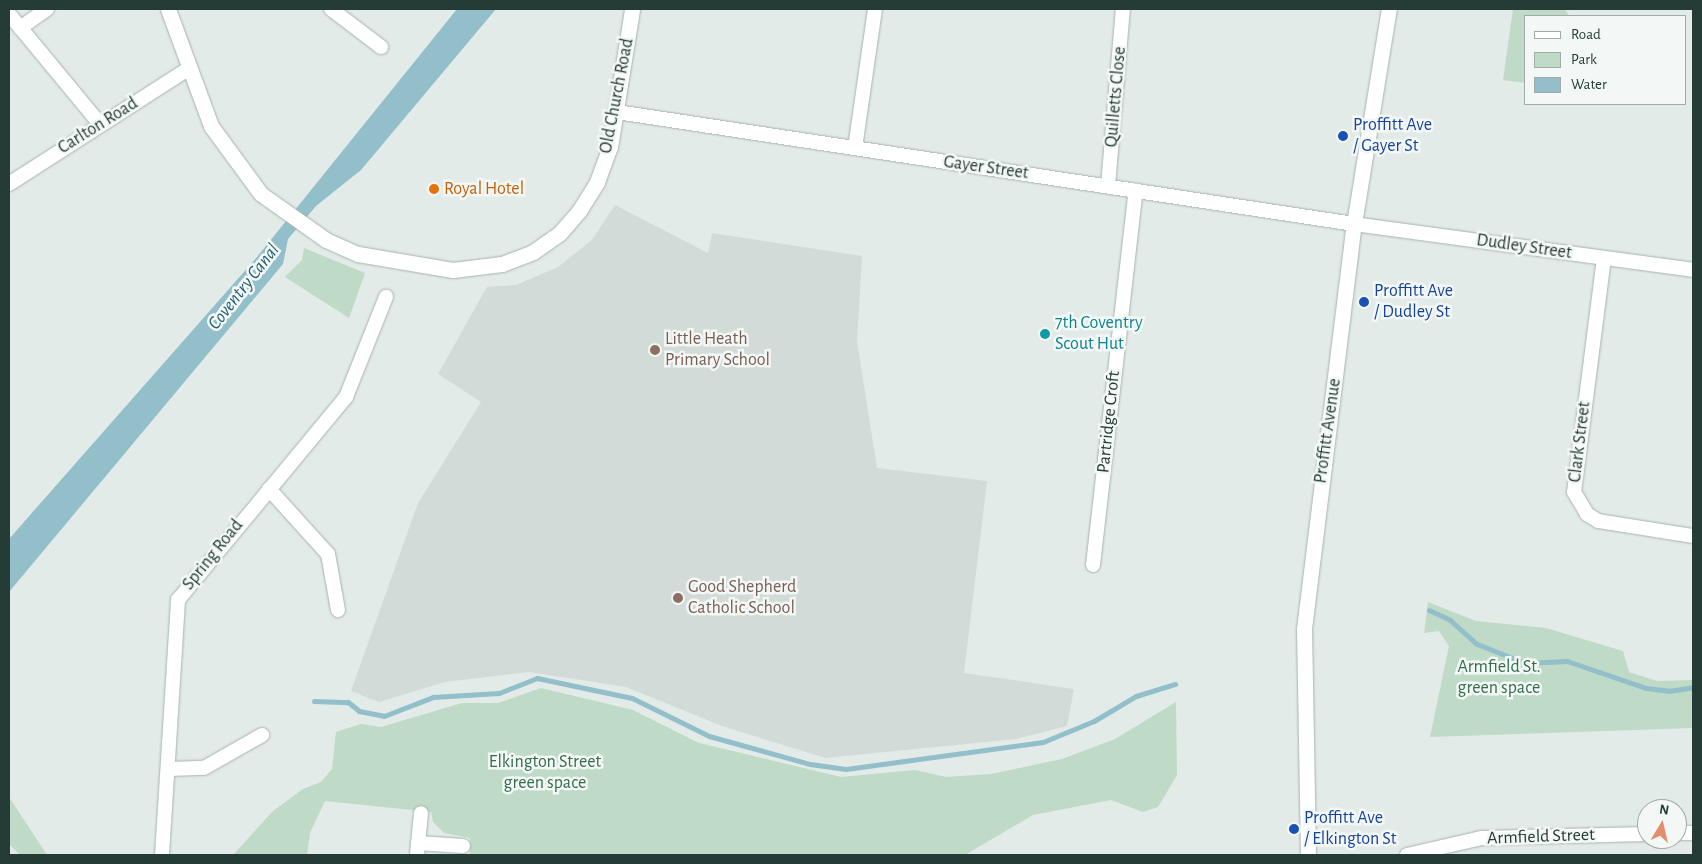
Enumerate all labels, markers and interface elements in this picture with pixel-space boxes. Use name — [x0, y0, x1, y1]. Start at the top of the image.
legend — [1524, 15, 1687, 105]
text: Road — [1571, 27, 1601, 42]
street label: Old Church Road — [595, 37, 639, 155]
street label: Quilletts Close — [1101, 46, 1131, 148]
text: Park — [1571, 52, 1597, 67]
text: Water — [1571, 77, 1607, 92]
street label: Carlton Road — [54, 93, 142, 159]
place label: Proffitt Ave / Gayer St — [1353, 115, 1432, 158]
marker: Proffitt Ave / Gayer St — [1337, 130, 1349, 142]
street label: Gayer Street — [942, 151, 1030, 185]
place label: Royal Hotel — [444, 178, 524, 200]
marker: Royal Hotel — [428, 183, 440, 195]
street label: Dudley Street — [1475, 230, 1573, 264]
water label: Coventry Canal — [203, 239, 285, 335]
place label: Proffitt Ave / Dudley St — [1374, 281, 1453, 324]
marker: Proffitt Ave / Dudley St — [1358, 296, 1370, 308]
place label: 7th Coventry Scout Hut — [1055, 313, 1143, 356]
marker: 7th Coventry Scout Hut — [1039, 328, 1051, 340]
place label: Little Heath Primary School — [665, 329, 770, 372]
marker: Little Heath Primary School — [649, 344, 661, 356]
street label: Partridge Croft — [1093, 370, 1125, 474]
street label: Proffitt Avenue — [1310, 377, 1346, 485]
street label: Clark Street — [1564, 400, 1596, 484]
street label: Spring Road — [178, 515, 248, 595]
place label: Good Shepherd Catholic School — [688, 577, 796, 620]
marker: Good Shepherd Catholic School — [672, 592, 684, 604]
park label: Armfield St. green space — [1457, 657, 1541, 700]
park label: Elkington Street green space — [489, 752, 601, 794]
north arrow — [1637, 799, 1687, 849]
text: N — [1658, 802, 1670, 818]
place label: Proffitt Ave / Elkington St — [1304, 808, 1397, 851]
marker: Proffitt Ave / Elkington St — [1288, 823, 1300, 835]
street label: Armfield Street — [1487, 824, 1595, 850]

